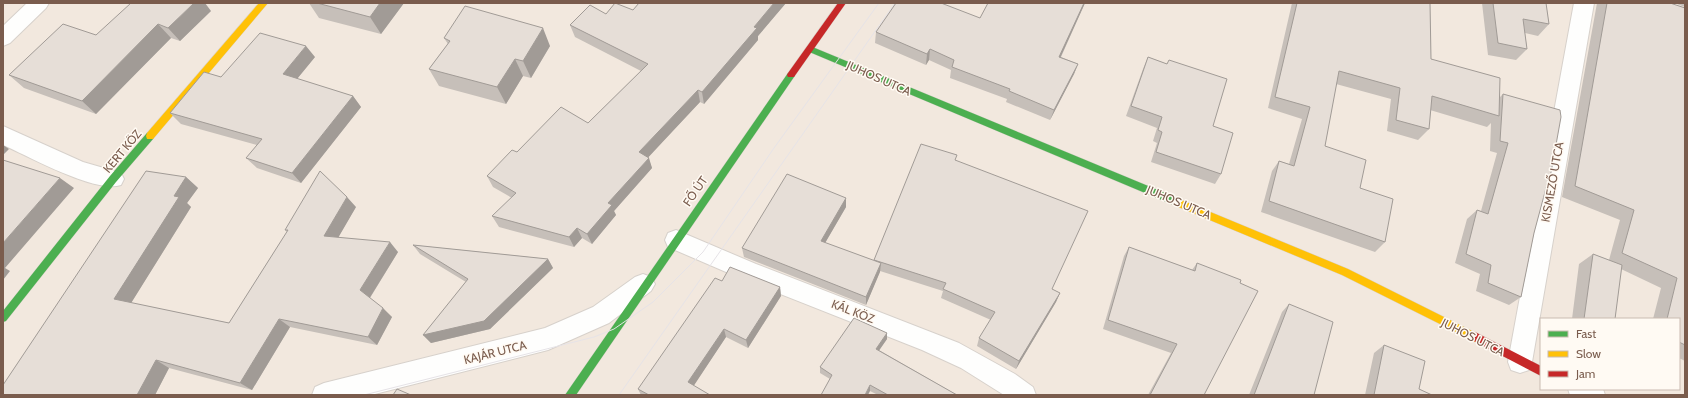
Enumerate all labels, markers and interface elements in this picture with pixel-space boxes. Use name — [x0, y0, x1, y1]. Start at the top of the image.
street label: JUHOS UTCA — [844, 57, 914, 99]
street label: KERT KÖZ — [100, 126, 145, 176]
street label: KISMEZŐ UTCA — [1538, 140, 1567, 223]
street label: FŐ ÚT — [679, 173, 711, 209]
street label: JUHOS UTCA — [1144, 181, 1214, 223]
street label: KÁL KÖZ — [829, 296, 877, 326]
street label: JUHOS UTCA — [1438, 314, 1508, 360]
legend — [1540, 318, 1680, 390]
text: Fast — [1576, 326, 1596, 341]
street label: KAJÁR UTCA — [462, 337, 529, 367]
text: Slow — [1576, 346, 1601, 361]
text: Jam — [1575, 366, 1595, 381]

